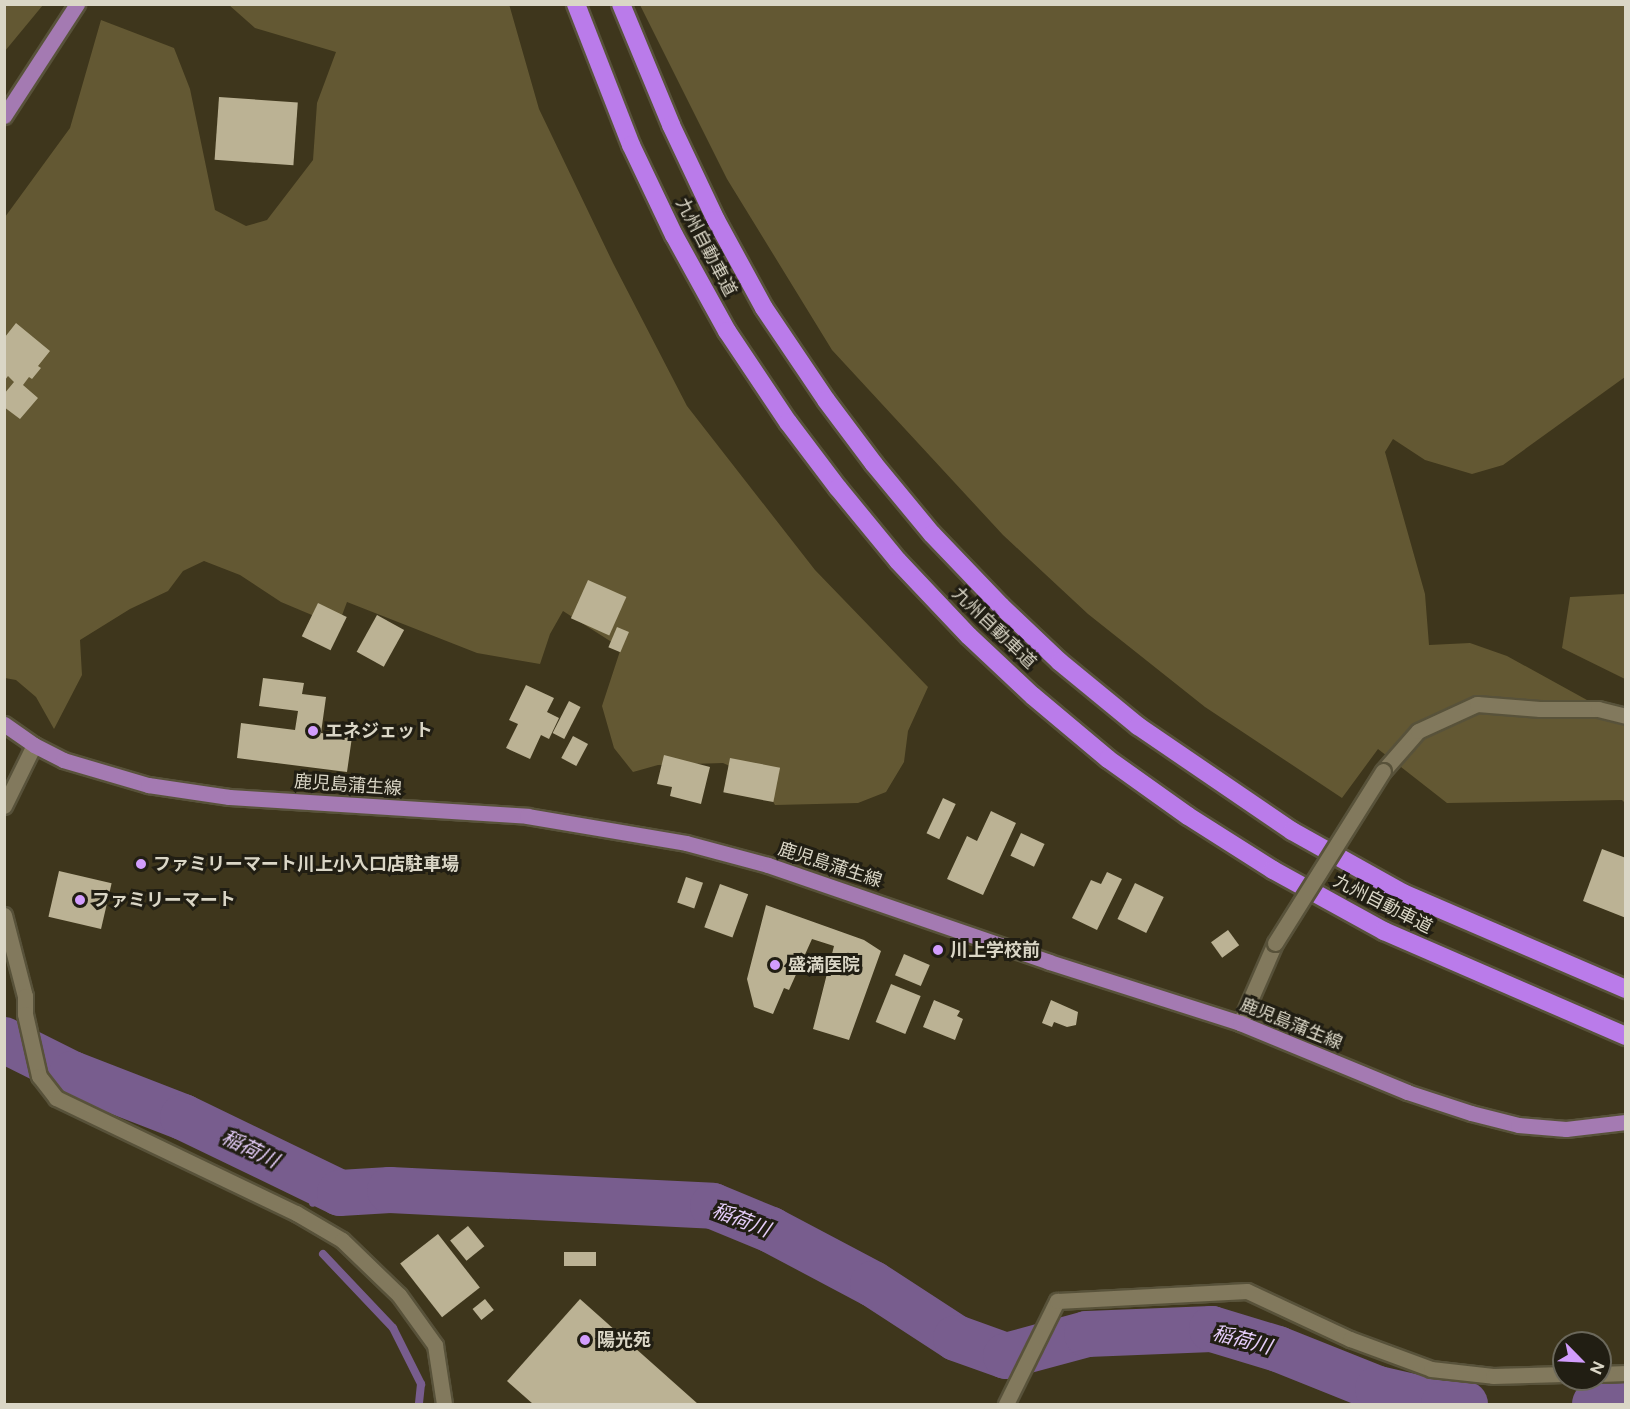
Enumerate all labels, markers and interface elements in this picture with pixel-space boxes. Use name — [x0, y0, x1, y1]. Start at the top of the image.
street label: 九州自動車道 — [671, 194, 741, 300]
street label: 九州自動車道 — [948, 583, 1040, 673]
place label: エネジェット — [325, 720, 433, 742]
marker: エネジェット — [306, 724, 320, 738]
street label: 鹿児島蒲生線 — [293, 770, 403, 800]
street label: 鹿児島蒲生線 — [775, 838, 885, 892]
place label: ファミリーマート川上小入口店駐車場 — [153, 853, 459, 875]
marker: ファミリーマート川上小入口店駐車場 — [134, 857, 148, 871]
street label: 九州自動車道 — [1330, 870, 1436, 938]
place label: ファミリーマート — [92, 889, 236, 911]
marker: ファミリーマート — [73, 893, 87, 907]
place label: 川上学校前 — [950, 939, 1040, 961]
marker: 川上学校前 — [931, 943, 945, 957]
place label: 盛満医院 — [788, 954, 860, 976]
marker: 盛満医院 — [766, 956, 784, 974]
street label: 鹿児島蒲生線 — [1237, 994, 1345, 1054]
water label: 稲荷川 — [218, 1125, 282, 1173]
water label: 稲荷川 — [709, 1198, 773, 1242]
water label: 稲荷川 — [1210, 1321, 1274, 1359]
place label: 陽光苑 — [597, 1329, 651, 1351]
north arrow — [1552, 1331, 1612, 1391]
marker: 陽光苑 — [578, 1333, 592, 1347]
text: N — [1586, 1358, 1608, 1377]

